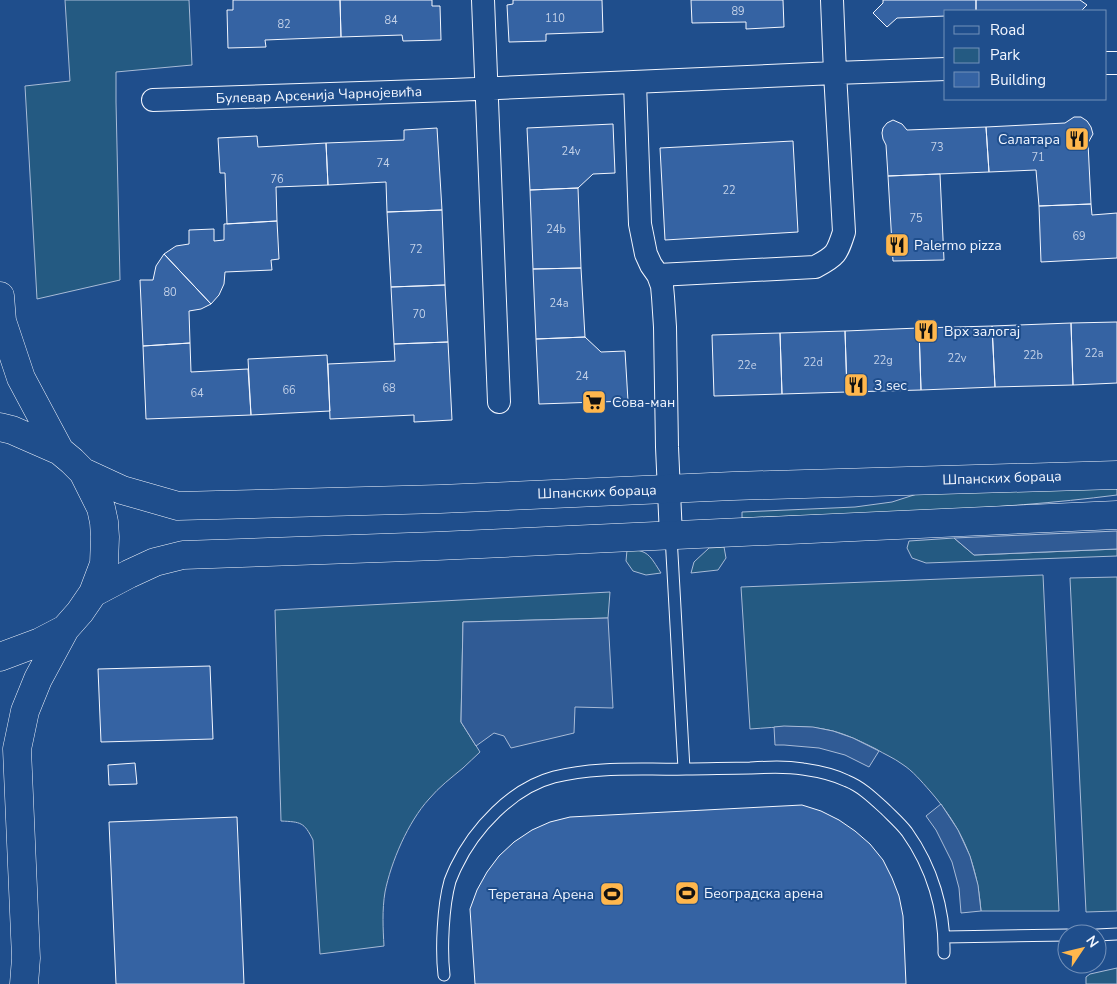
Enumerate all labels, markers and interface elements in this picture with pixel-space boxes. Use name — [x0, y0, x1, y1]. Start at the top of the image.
house number: 89 — [731, 4, 745, 19]
legend — [944, 10, 1107, 100]
house number: 110 — [545, 11, 565, 26]
house number: 84 — [384, 13, 398, 28]
house number: 82 — [277, 17, 291, 32]
text: Road — [990, 20, 1025, 40]
text: Park — [990, 45, 1020, 65]
text: Building — [990, 70, 1046, 90]
street label: Булевар Арсенија Чарнојевића — [215, 82, 423, 108]
restaurant icon: Салатара — [1064, 126, 1090, 152]
place label: Салатара — [998, 130, 1060, 149]
house number: 73 — [930, 140, 944, 155]
house number: 24v — [562, 144, 581, 159]
house number: 71 — [1031, 150, 1045, 165]
house number: 74 — [376, 156, 390, 171]
house number: 76 — [270, 172, 284, 187]
house number: 22 — [722, 183, 736, 198]
house number: 75 — [909, 211, 923, 226]
house number: 24b — [546, 222, 566, 237]
house number: 69 — [1072, 229, 1086, 244]
restaurant icon: Palermo pizza — [884, 232, 910, 258]
place label: Palermo pizza — [914, 236, 1002, 255]
house number: 72 — [409, 242, 423, 257]
house number: 80 — [163, 285, 177, 300]
house number: 24a — [549, 296, 569, 311]
house number: 70 — [412, 307, 426, 322]
restaurant icon: Врх залогај — [913, 318, 939, 344]
place label: Врх залогај — [944, 322, 1020, 341]
house number: 22a — [1084, 346, 1104, 361]
house number: 22b — [1023, 348, 1043, 363]
house number: 22v — [948, 351, 967, 366]
house number: 22g — [873, 353, 893, 368]
house number: 22d — [803, 355, 823, 370]
house number: 22e — [737, 358, 757, 373]
house number: 24 — [575, 369, 589, 384]
restaurant icon: 3 sec — [843, 372, 869, 398]
place label: 3 sec — [874, 376, 907, 395]
house number: 68 — [382, 381, 396, 396]
house number: 66 — [282, 383, 296, 398]
house number: 64 — [190, 386, 204, 401]
supermarket icon: Сова-ман — [581, 389, 607, 415]
place label: Сова-ман — [612, 393, 675, 412]
street label: Шпанских бораца — [942, 466, 1062, 490]
street label: Шпанских бораца — [537, 480, 657, 504]
sports icon: Београдска арена — [674, 880, 700, 906]
sports icon: Теретана Арена — [599, 881, 625, 907]
place label: Београдска арена — [704, 884, 823, 903]
place label: Теретана Арена — [488, 885, 594, 904]
north arrow — [1057, 924, 1107, 974]
text: N — [1081, 932, 1103, 952]

